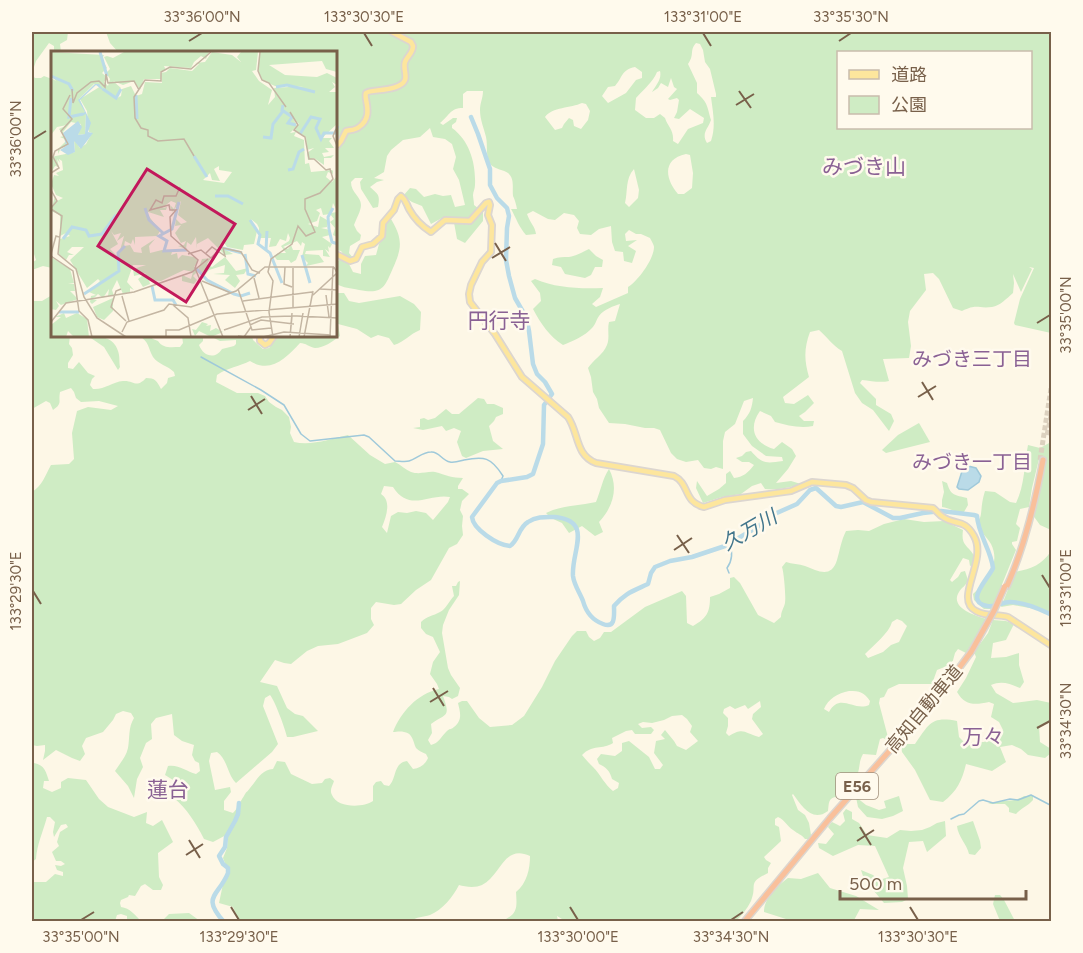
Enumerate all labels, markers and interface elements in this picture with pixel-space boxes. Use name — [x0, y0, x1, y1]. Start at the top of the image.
text: 33°36'00"N — [163, 8, 241, 26]
text: 133°30'30"E — [324, 8, 404, 26]
text: 133°31'00"E — [664, 8, 742, 26]
text: 33°35'30"N — [813, 8, 889, 26]
inset map — [51, 51, 338, 338]
legend — [837, 51, 1032, 129]
text: 道路 — [891, 64, 927, 86]
text: 公園 — [891, 94, 927, 116]
text: 33°36'00"N — [7, 100, 25, 178]
district label: みづき山 — [822, 154, 906, 179]
text: 33°35'00"N — [1057, 276, 1075, 354]
district label: 円行寺 — [468, 308, 531, 333]
district label: みづき三丁目 — [912, 347, 1032, 371]
district label: みづき一丁目 — [912, 450, 1032, 474]
water label: 久万川 — [717, 504, 783, 555]
text: 133°31'00"E — [1057, 549, 1075, 627]
text: 133°29'30"E — [7, 551, 25, 631]
street label: 高知自動車道 — [881, 661, 967, 757]
text: 33°34'30"N — [1057, 683, 1075, 759]
district label: 万々 — [962, 724, 1004, 749]
road number: E56 — [836, 773, 878, 799]
district label: 蓮台 — [147, 777, 189, 802]
scale bar — [840, 863, 1026, 901]
text: 500 m — [849, 873, 902, 895]
text: 33°35'00"N — [42, 928, 120, 946]
text: 133°29'30"E — [199, 928, 279, 946]
text: 133°30'00"E — [537, 928, 619, 946]
text: 33°34'30"N — [693, 928, 769, 946]
text: 133°30'30"E — [878, 928, 958, 946]

